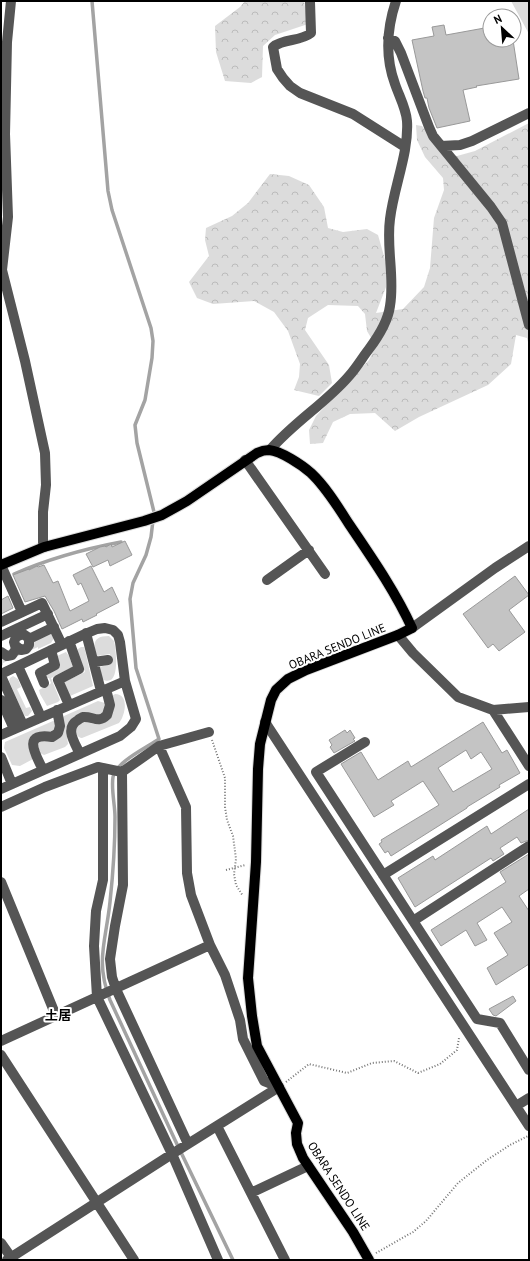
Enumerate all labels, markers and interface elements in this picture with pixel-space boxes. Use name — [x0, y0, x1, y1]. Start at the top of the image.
north arrow — [482, 8, 522, 48]
text: N — [491, 11, 504, 27]
street label: OBARA SENDO LINE — [286, 620, 388, 672]
district label: 土居 — [45, 1007, 71, 1024]
street label: OBARA SENDO LINE — [305, 1139, 373, 1233]

